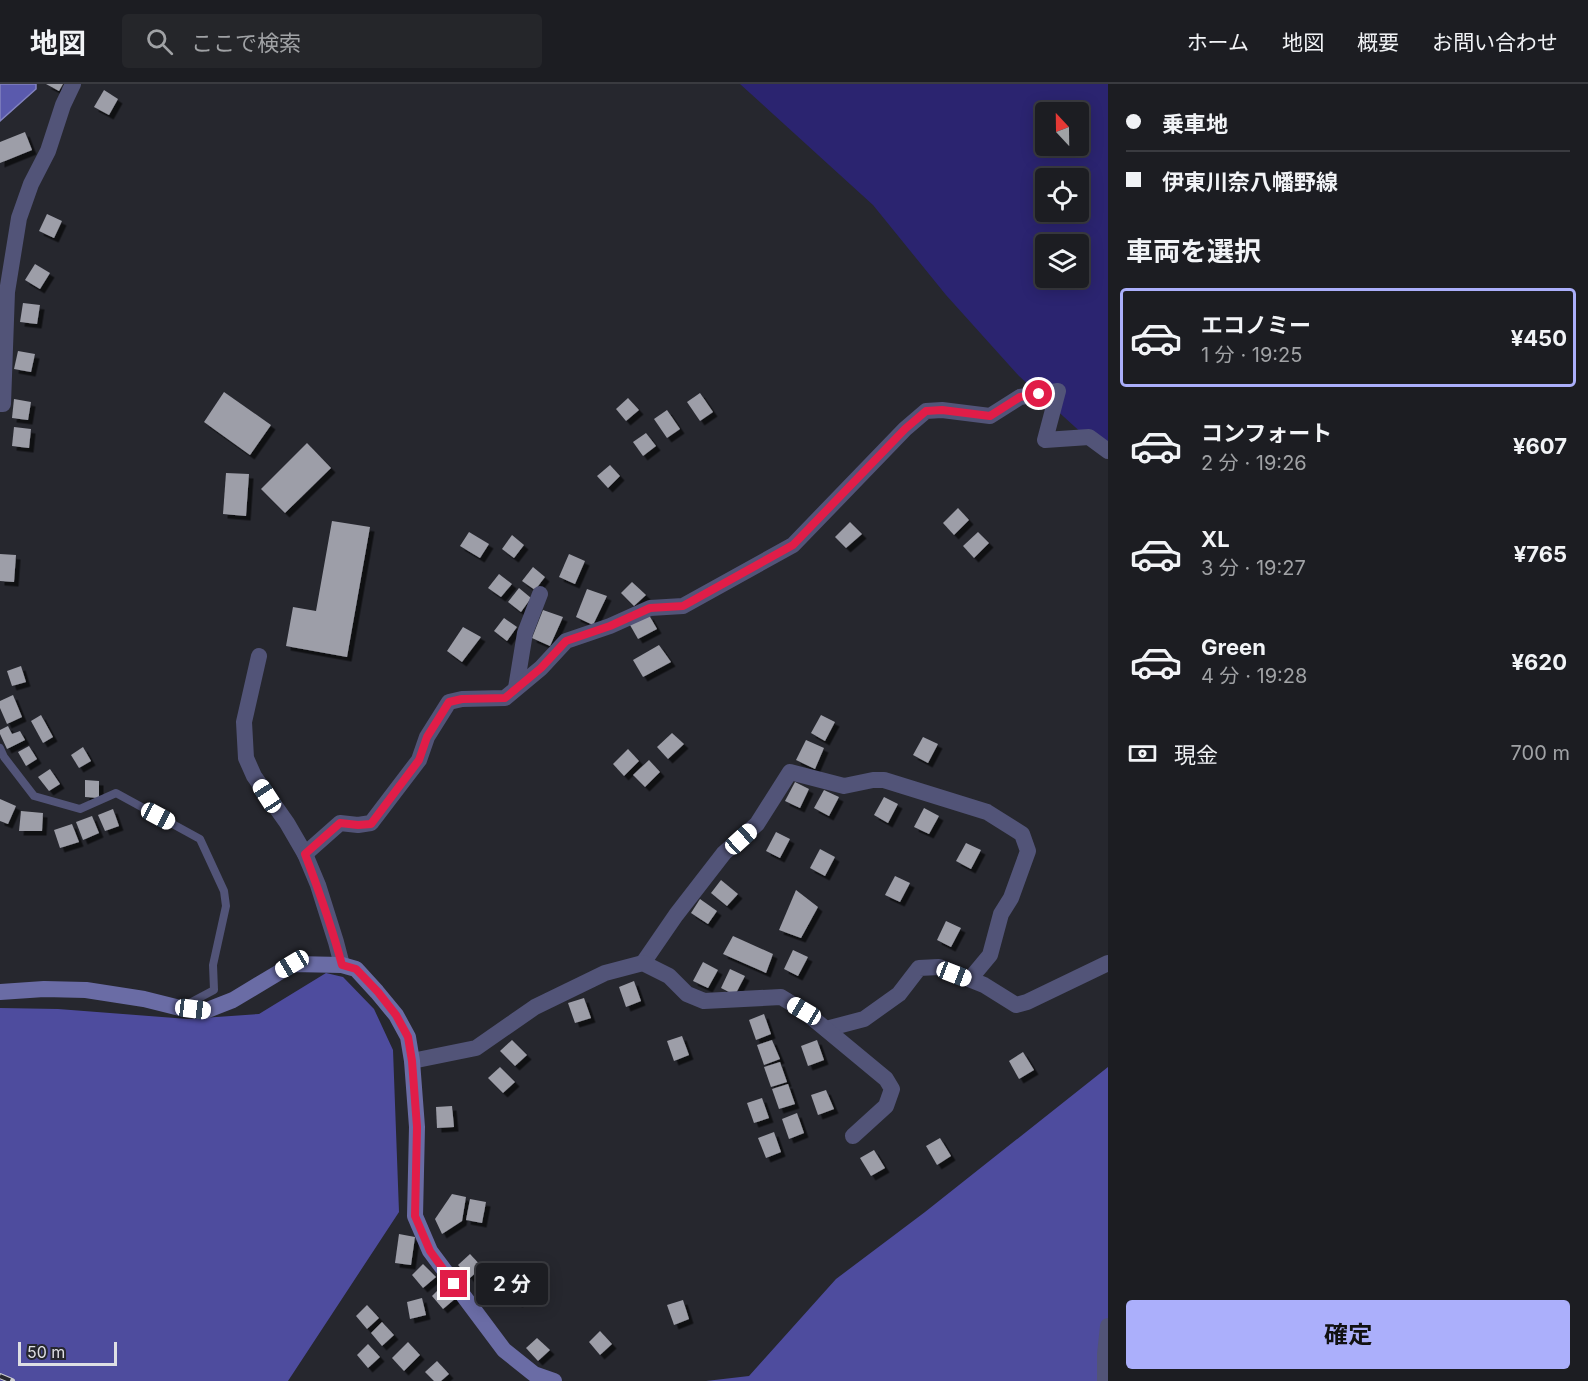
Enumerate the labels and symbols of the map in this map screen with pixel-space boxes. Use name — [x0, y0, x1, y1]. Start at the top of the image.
north arrow — [1035, 102, 1089, 156]
route start — [1025, 380, 1052, 407]
car — [250, 776, 284, 816]
car — [138, 800, 178, 832]
car — [722, 820, 760, 858]
car — [272, 947, 312, 981]
car — [934, 959, 974, 989]
car — [784, 994, 824, 1028]
car — [174, 998, 212, 1020]
callout: 2 分 — [475, 1263, 547, 1305]
route end — [440, 1270, 467, 1297]
scale bar — [18, 1339, 117, 1366]

